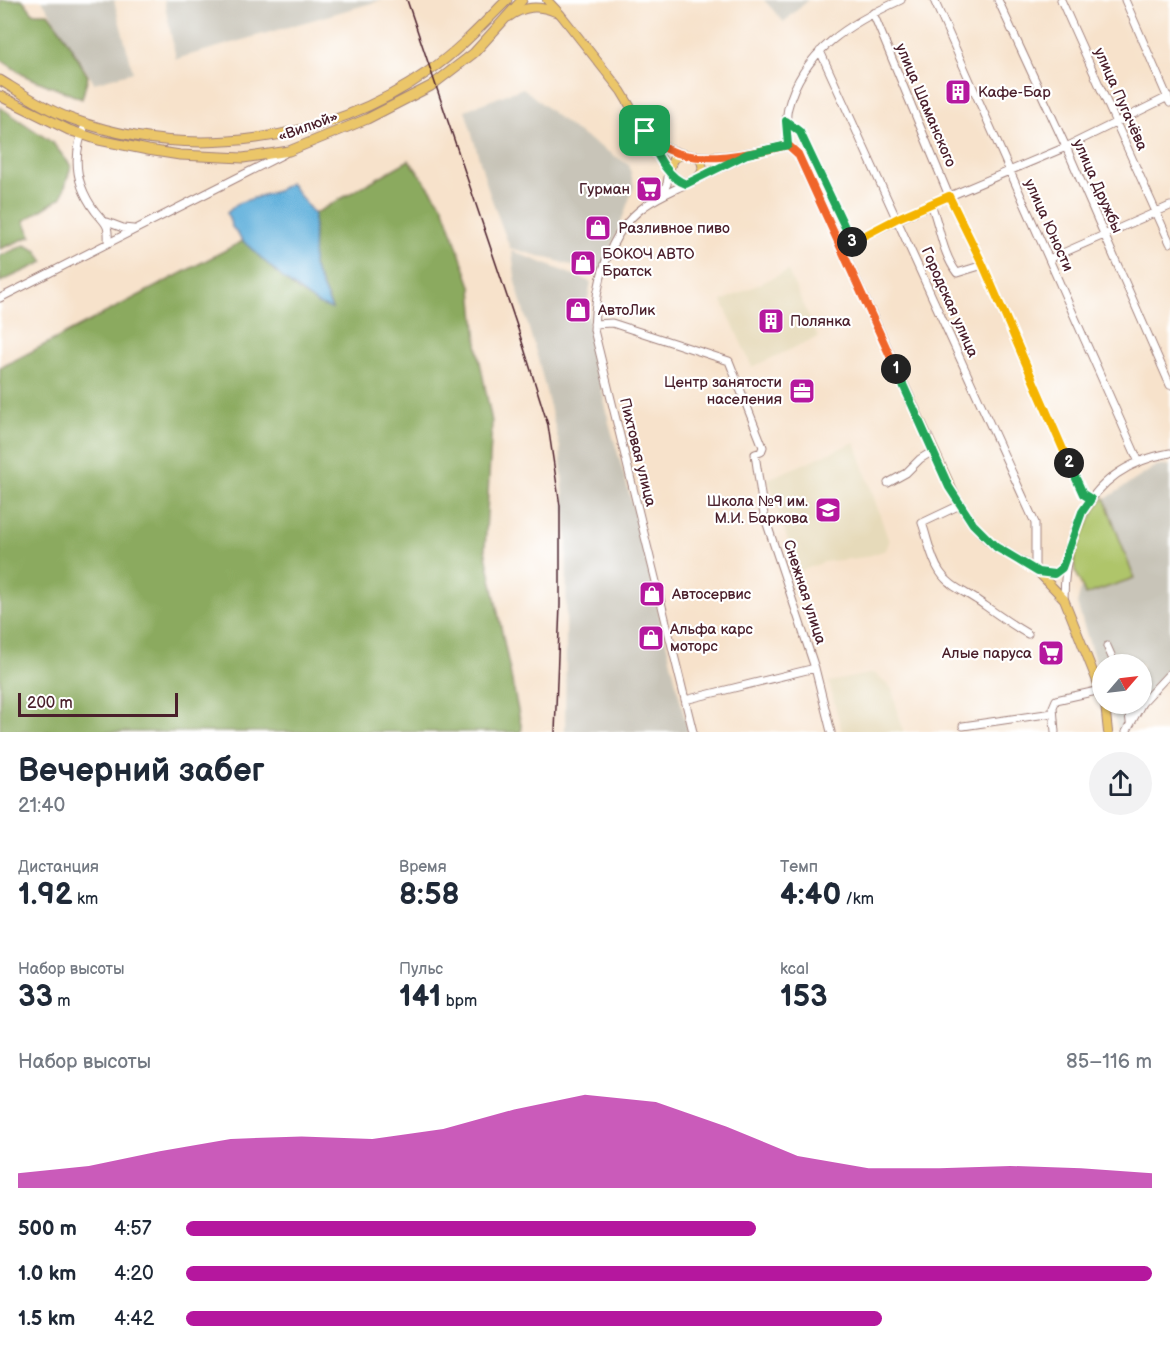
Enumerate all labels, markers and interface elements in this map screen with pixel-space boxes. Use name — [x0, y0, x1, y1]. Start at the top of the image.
street label: улица Шаманского — [891, 41, 960, 170]
street label: улица Пугачёва — [1089, 45, 1152, 154]
building icon: Кафе-Бар — [943, 77, 973, 107]
place label: Кафе-Бар — [978, 83, 1051, 102]
pin — [619, 105, 670, 156]
street label: «Вилюй» — [276, 107, 341, 146]
icon: arrive — [628, 114, 661, 147]
street label: улица Дружбы — [1068, 136, 1127, 236]
supermarket icon: Гурман — [634, 174, 664, 204]
street label: улица Юности — [1020, 176, 1077, 274]
place label: Гурман — [579, 180, 630, 199]
shop icon: Разливное пиво — [583, 213, 613, 243]
place label: Разливное пиво — [618, 219, 730, 238]
pin: 3 — [837, 227, 867, 257]
text: 3 — [847, 232, 857, 251]
street label: Городская улица — [917, 244, 982, 361]
place label: БОКОЧ АВТО Братск — [602, 245, 695, 281]
shop icon: БОКОЧ АВТО Братск — [568, 248, 598, 278]
shop icon: АвтоЛик — [563, 295, 593, 325]
place label: АвтоЛик — [597, 301, 655, 320]
building icon: Полянка — [756, 306, 786, 336]
place label: Полянка — [790, 312, 851, 331]
pin: 1 — [881, 354, 911, 384]
text: 1 — [893, 359, 899, 378]
place label: Центр занятости населения — [664, 373, 782, 409]
office icon: Центр занятости населения — [787, 376, 817, 406]
street label: Пихтовая улица — [615, 396, 660, 509]
pin: 2 — [1054, 448, 1084, 478]
text: 2 — [1064, 453, 1074, 472]
place label: Школа №9 им. М.И. Баркова — [707, 492, 808, 528]
school or university icon: Школа №9 им. М.И. Баркова — [813, 495, 843, 525]
street label: Снежная улица — [779, 538, 830, 647]
shop icon: Автосервис — [637, 579, 667, 609]
place label: Автосервис — [671, 585, 752, 604]
place label: Альфа карс моторс — [669, 620, 754, 656]
shop icon: Альфа карс моторс — [636, 623, 666, 653]
supermarket icon: Алые паруса — [1036, 638, 1066, 668]
place label: Алые паруса — [941, 644, 1032, 663]
north arrow — [1092, 654, 1152, 714]
map controls — [1092, 654, 1152, 714]
scale bar — [18, 690, 178, 718]
text: 200 m — [27, 694, 73, 713]
text: Вечерний забег — [18, 751, 265, 791]
button: share — [1089, 752, 1152, 815]
text: 21:40 — [18, 794, 65, 818]
text: Дистанция — [18, 858, 99, 877]
text: Время — [399, 858, 447, 877]
text: Темп — [780, 858, 818, 877]
text: 1.92 — [18, 877, 73, 913]
text: 8:58 — [399, 877, 460, 913]
text: 4:40 — [780, 877, 841, 913]
text: km — [73, 890, 98, 909]
text: /km — [841, 890, 874, 909]
text: Набор высоты — [18, 960, 125, 979]
text: Пульс — [399, 960, 443, 979]
text: kcal — [780, 960, 809, 979]
text: 33 — [18, 979, 53, 1015]
text: 141 — [399, 979, 441, 1015]
text: 153 — [780, 979, 827, 1015]
text: m — [53, 992, 71, 1011]
text: bpm — [441, 992, 477, 1011]
text: Набор высоты — [18, 1050, 151, 1074]
text: 85–116 m — [1066, 1050, 1152, 1074]
text: 500 m — [18, 1217, 77, 1241]
text: 4:57 — [114, 1217, 152, 1241]
text: 1.0 km — [18, 1262, 76, 1286]
text: 4:20 — [114, 1262, 154, 1286]
text: 1.5 km — [18, 1307, 75, 1331]
text: 4:42 — [114, 1307, 154, 1331]

